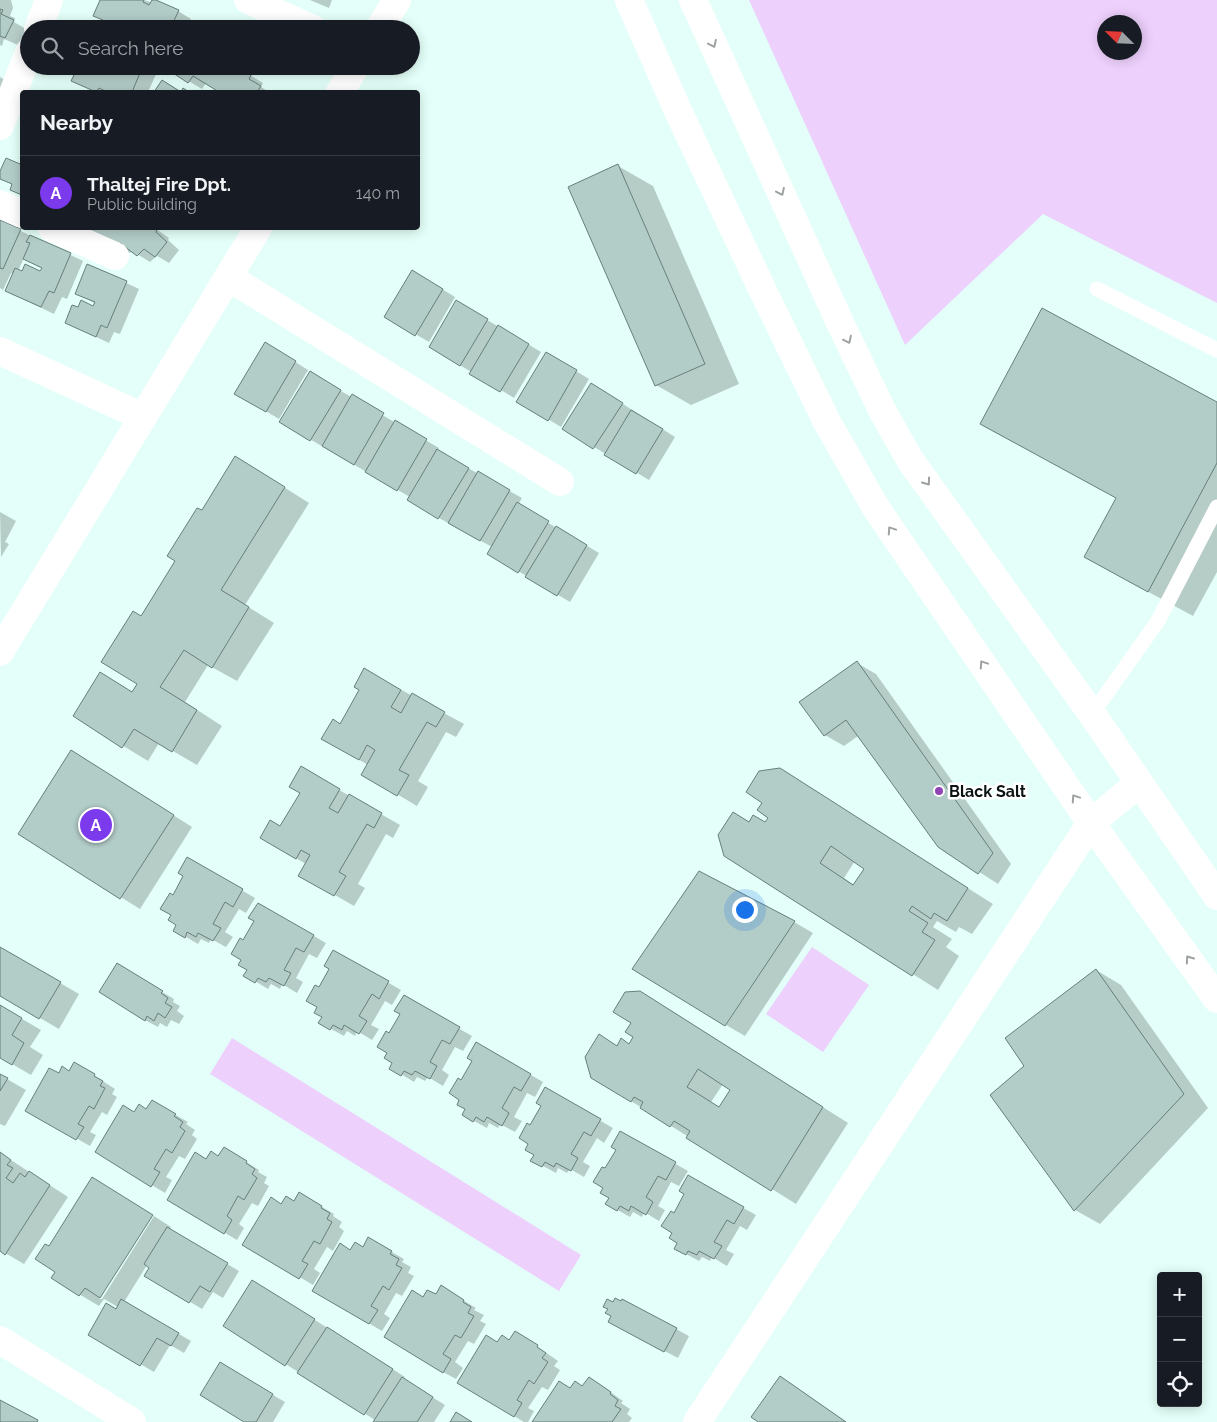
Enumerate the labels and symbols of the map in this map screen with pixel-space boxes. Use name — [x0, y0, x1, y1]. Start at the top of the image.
north arrow — [1097, 15, 1142, 60]
one-way arrow — [707, 39, 718, 48]
one-way arrow — [774, 187, 785, 196]
one-way arrow — [842, 335, 852, 344]
one-way arrow — [921, 476, 929, 485]
one-way arrow — [888, 526, 898, 535]
one-way arrow — [980, 660, 989, 670]
place label: Black Salt — [949, 782, 1026, 801]
marker: Black Salt — [933, 785, 945, 797]
one-way arrow — [1072, 794, 1081, 804]
pin: A — [80, 806, 112, 844]
your location — [732, 897, 758, 923]
one-way arrow — [1186, 956, 1195, 965]

